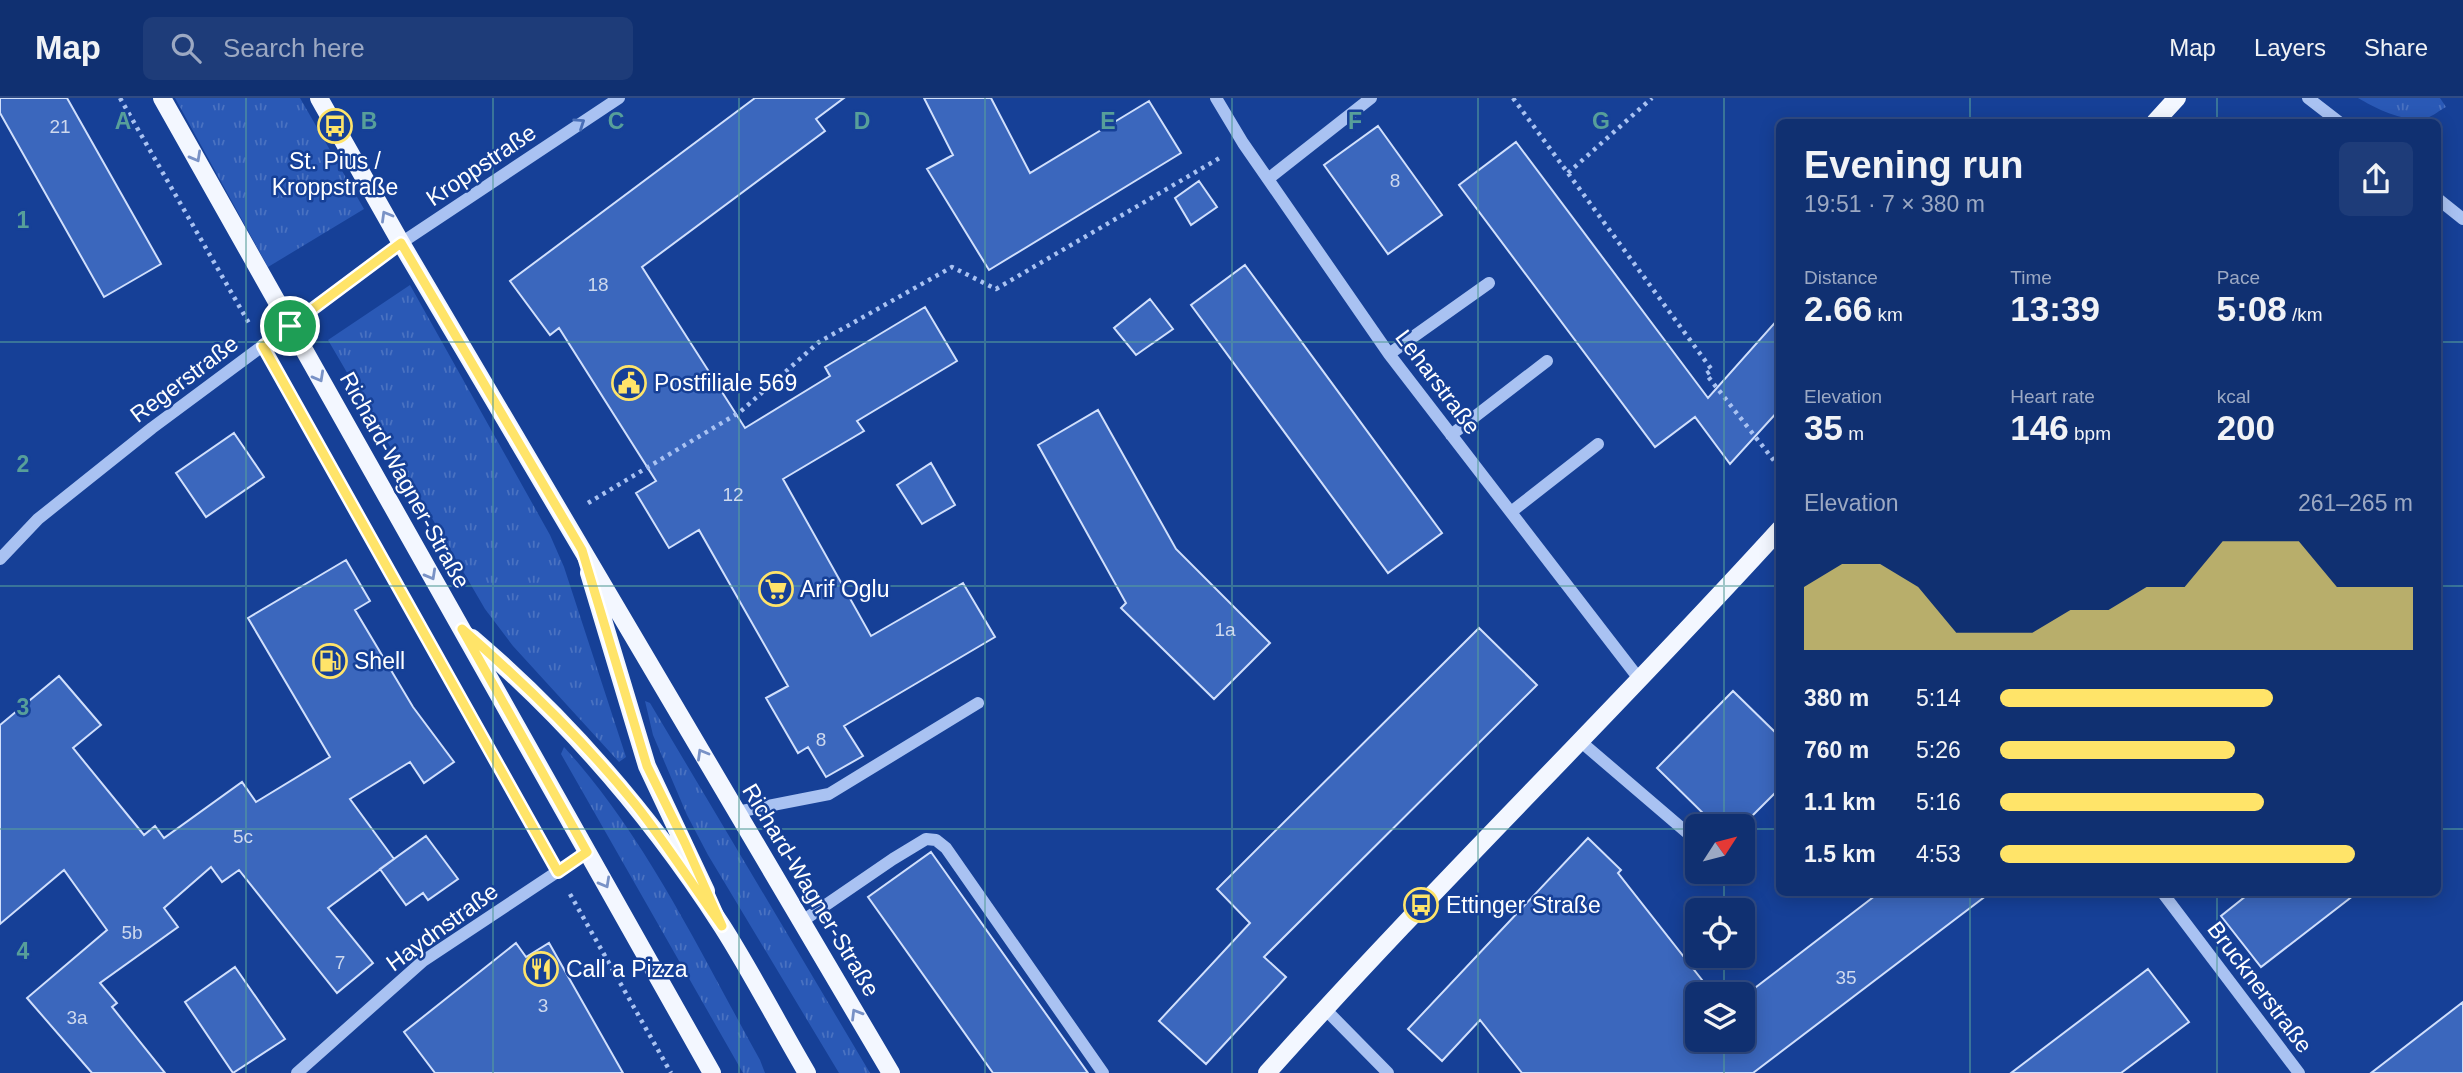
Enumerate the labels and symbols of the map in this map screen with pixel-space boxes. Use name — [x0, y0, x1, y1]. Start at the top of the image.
bus stop icon: St. Pius / Kroppstraße — [316, 107, 354, 145]
text: A — [115, 108, 131, 134]
text: B — [361, 108, 377, 134]
text: C — [608, 108, 624, 134]
text: D — [854, 108, 870, 134]
text: E — [1100, 108, 1116, 134]
text: F — [1348, 108, 1362, 134]
text: G — [1592, 108, 1610, 134]
house number: 21 — [49, 116, 71, 137]
street label: Kroppstraße — [421, 119, 541, 211]
one-way arrow — [573, 119, 586, 132]
place label: St. Pius / Kroppstraße — [272, 148, 398, 200]
one-way arrow — [188, 150, 201, 163]
house number: 8 — [1390, 170, 1400, 191]
text: 1 — [17, 207, 30, 233]
one-way arrow — [381, 211, 394, 224]
house number: 18 — [587, 274, 609, 295]
pin — [260, 296, 320, 356]
street label: Leharstraße — [1390, 325, 1486, 439]
street label: Regerstraße — [125, 330, 243, 428]
public building icon: Postfiliale 569 — [610, 364, 648, 402]
street label: Richard-Wagner-Straße — [335, 367, 475, 593]
one-way arrow — [311, 370, 324, 382]
place label: Postfiliale 569 — [654, 370, 797, 396]
text: 2 — [17, 451, 29, 477]
house number: 12 — [722, 484, 744, 505]
one-way arrow — [423, 568, 436, 580]
supermarket icon: Arif Oglu — [757, 570, 795, 608]
place label: Arif Oglu — [800, 576, 889, 602]
house number: 1a — [1214, 619, 1236, 640]
fuel station icon: Shell — [311, 642, 349, 680]
place label: Shell — [354, 648, 405, 674]
text: 3 — [17, 694, 29, 720]
house number: 8 — [816, 729, 826, 750]
one-way arrow — [697, 748, 710, 761]
street label: Richard-Wagner-Straße — [737, 779, 885, 1001]
north arrow — [1685, 814, 1755, 884]
house number: 5c — [233, 826, 253, 847]
one-way arrow — [597, 876, 610, 889]
street label: Haydnstraße — [381, 878, 503, 976]
bus stop icon: Ettinger Straße — [1402, 886, 1440, 924]
place label: Ettinger Straße — [1446, 892, 1601, 918]
street label: Brucknerstraße — [2202, 916, 2318, 1058]
house number: 5b — [121, 922, 143, 943]
text: 4 — [17, 938, 30, 964]
restaurant icon: Call a Pizza — [522, 950, 560, 988]
house number: 7 — [335, 952, 345, 973]
place label: Call a Pizza — [566, 956, 688, 982]
house number: 35 — [1835, 967, 1857, 988]
house number: 3 — [538, 995, 548, 1016]
house number: 3a — [66, 1007, 88, 1028]
one-way arrow — [851, 1009, 864, 1022]

